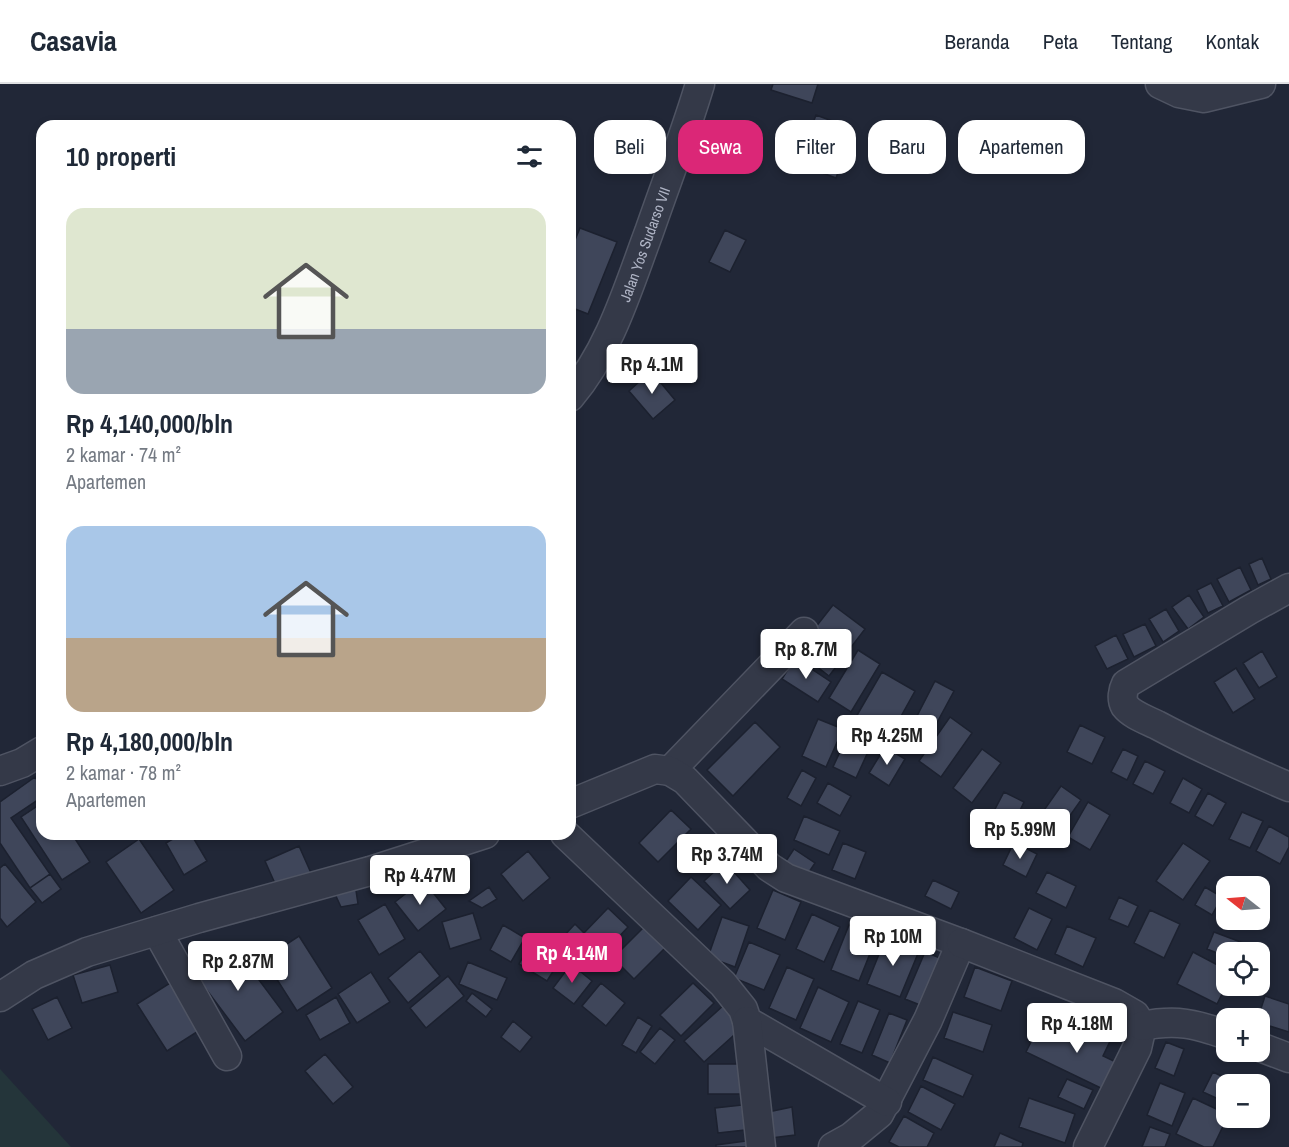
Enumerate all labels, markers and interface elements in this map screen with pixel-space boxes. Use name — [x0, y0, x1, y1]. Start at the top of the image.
text: Casavia — [30, 22, 117, 60]
text: Beranda — [945, 27, 1010, 56]
text: Peta — [1043, 27, 1078, 56]
text: Tentang — [1111, 27, 1172, 56]
text: Kontak — [1205, 27, 1259, 56]
chip: Beli — [594, 120, 666, 174]
chip: Sewa — [678, 120, 763, 174]
chip: Filter — [775, 120, 856, 174]
chip: Baru — [868, 120, 946, 174]
chip: Apartemen — [958, 120, 1085, 174]
text: 10 properti — [66, 139, 176, 174]
icon: filters — [513, 140, 546, 173]
street label: Jalan Yos Sudarso VII — [614, 184, 675, 305]
icon: home — [252, 247, 360, 355]
pin: Rp 4.1M — [597, 344, 707, 395]
text: Rp 4.1M — [621, 350, 683, 377]
text: Rp 4,140,000/bln — [66, 406, 233, 441]
text: 2 kamar · 74 m² — [66, 441, 181, 468]
text: Apartemen — [66, 468, 146, 495]
icon: home — [252, 565, 360, 673]
pin: Rp 8.7M — [751, 629, 861, 680]
text: Rp 8.7M — [775, 635, 837, 662]
pin: Rp 4.25M — [825, 715, 949, 766]
text: Rp 4.25M — [851, 721, 923, 748]
text: Rp 4,180,000/bln — [66, 724, 233, 759]
text: 2 kamar · 78 m² — [66, 759, 181, 786]
text: Apartemen — [66, 786, 146, 813]
pin: Rp 5.99M — [958, 809, 1082, 860]
text: Rp 5.99M — [984, 815, 1056, 842]
pin: Rp 3.74M — [665, 834, 789, 885]
text: Rp 3.74M — [691, 840, 763, 867]
pin: Rp 4.47M — [358, 855, 482, 906]
text: Rp 4.47M — [384, 861, 456, 888]
north arrow — [1216, 876, 1270, 930]
map controls — [1216, 876, 1270, 1128]
pin: Rp 10M — [844, 916, 942, 967]
text: Rp 10M — [864, 922, 922, 949]
pin: Rp 4.14M — [510, 933, 634, 984]
text: Rp 4.14M — [536, 939, 608, 966]
pin: Rp 2.87M — [176, 941, 300, 992]
button: locate — [1216, 942, 1270, 996]
text: Rp 2.87M — [202, 947, 274, 974]
pin: Rp 4.18M — [1015, 1003, 1139, 1054]
button: + — [1216, 1008, 1270, 1062]
text: Rp 4.18M — [1041, 1009, 1113, 1036]
button: − — [1216, 1074, 1270, 1128]

